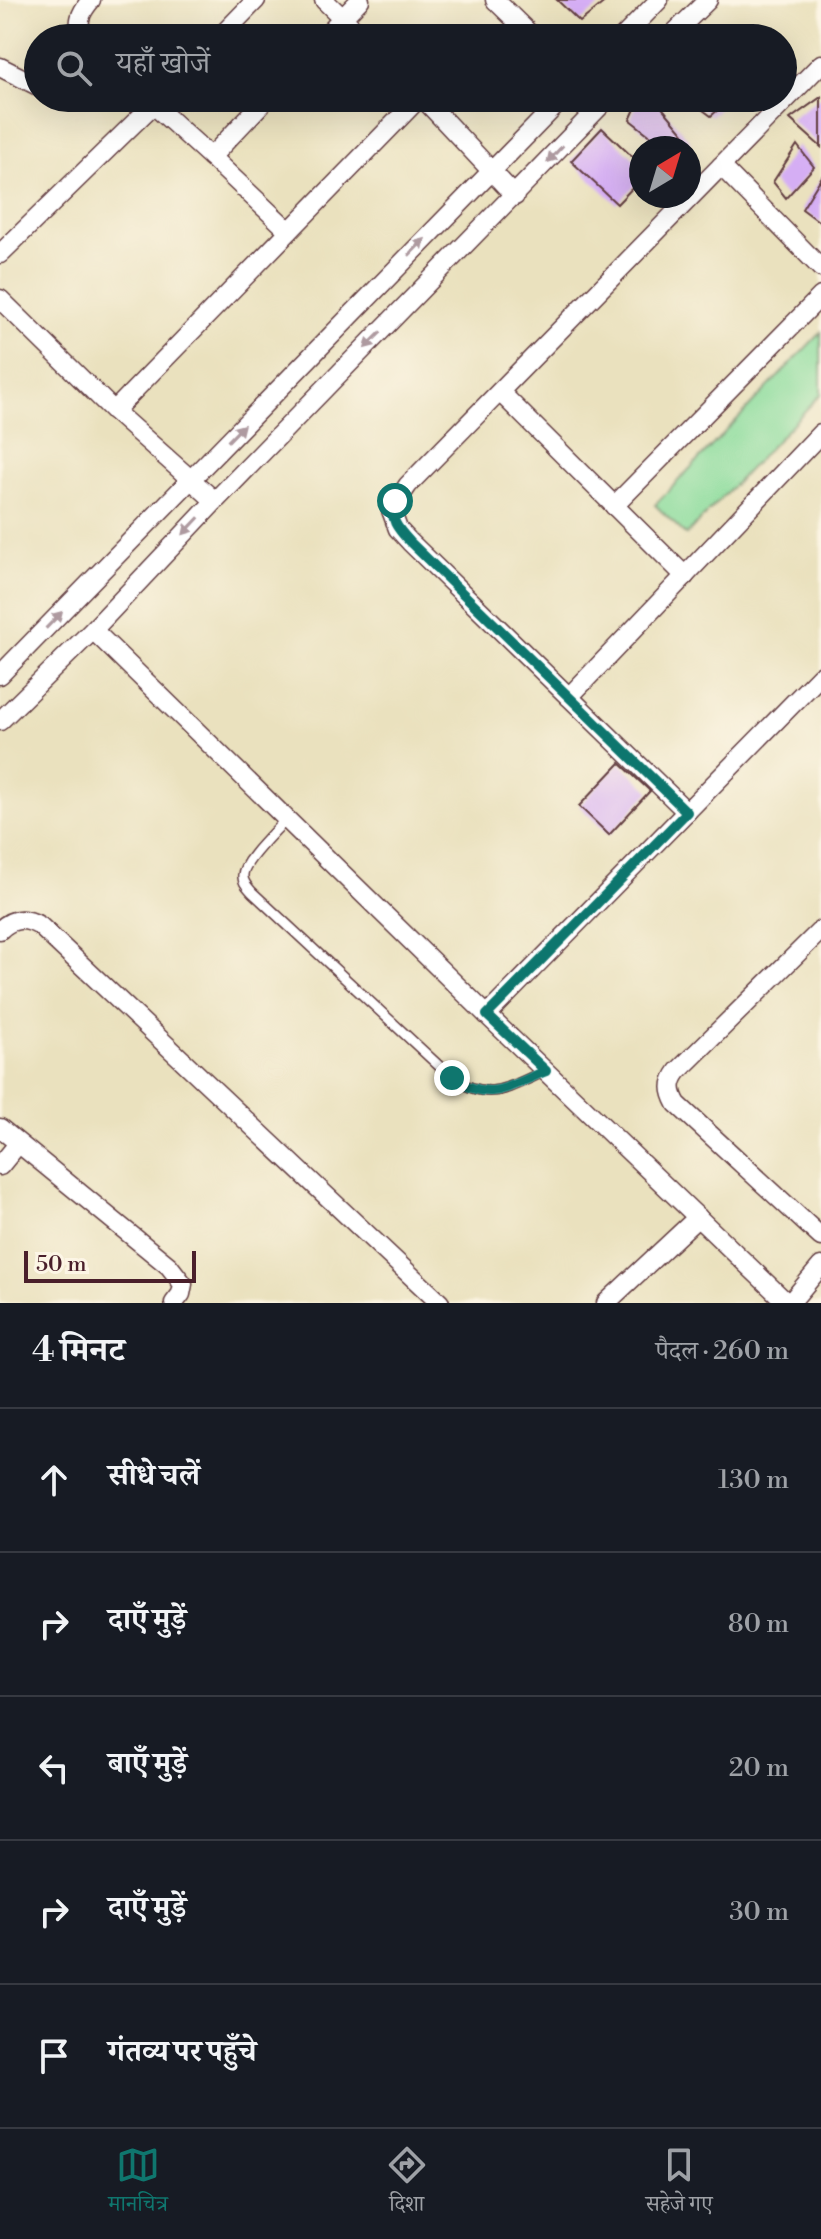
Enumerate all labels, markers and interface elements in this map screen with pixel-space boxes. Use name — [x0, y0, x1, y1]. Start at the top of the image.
search box — [24, 24, 797, 112]
text: यहाँ खोजें — [116, 45, 210, 83]
icon: search — [52, 46, 96, 90]
north arrow — [629, 136, 701, 208]
one-way arrow — [546, 145, 564, 164]
one-way arrow — [407, 238, 426, 257]
one-way arrow — [364, 330, 383, 349]
one-way arrow — [226, 424, 244, 443]
route start — [377, 483, 413, 519]
one-way arrow — [183, 517, 201, 536]
one-way arrow — [45, 610, 63, 629]
route end — [434, 1060, 470, 1096]
scale bar — [24, 1247, 196, 1283]
text: 50 m — [36, 1251, 87, 1278]
text: 4 मिनट — [32, 1330, 125, 1372]
text: पैदल · 260 m — [656, 1335, 789, 1367]
text: सीधे चलें — [108, 1457, 200, 1495]
icon: ahead — [32, 1458, 76, 1502]
text: 130 m — [718, 1464, 789, 1496]
text: दाएँ मुड़ें — [108, 1601, 186, 1639]
icon: right — [32, 1602, 76, 1646]
text: 80 m — [728, 1608, 789, 1640]
text: बाएँ मुड़ें — [108, 1745, 187, 1783]
icon: left — [32, 1746, 76, 1790]
text: 20 m — [729, 1752, 789, 1784]
text: दाएँ मुड़ें — [108, 1889, 186, 1927]
icon: right — [32, 1890, 76, 1934]
text: 30 m — [729, 1896, 789, 1928]
text: गंतव्य पर पहुँचे — [108, 2033, 256, 2071]
icon: arrive — [32, 2034, 76, 2078]
tab: मानचित्र — [108, 2143, 168, 2225]
tab: दिशा — [385, 2143, 429, 2225]
tab: सहेजे गए — [645, 2143, 713, 2225]

